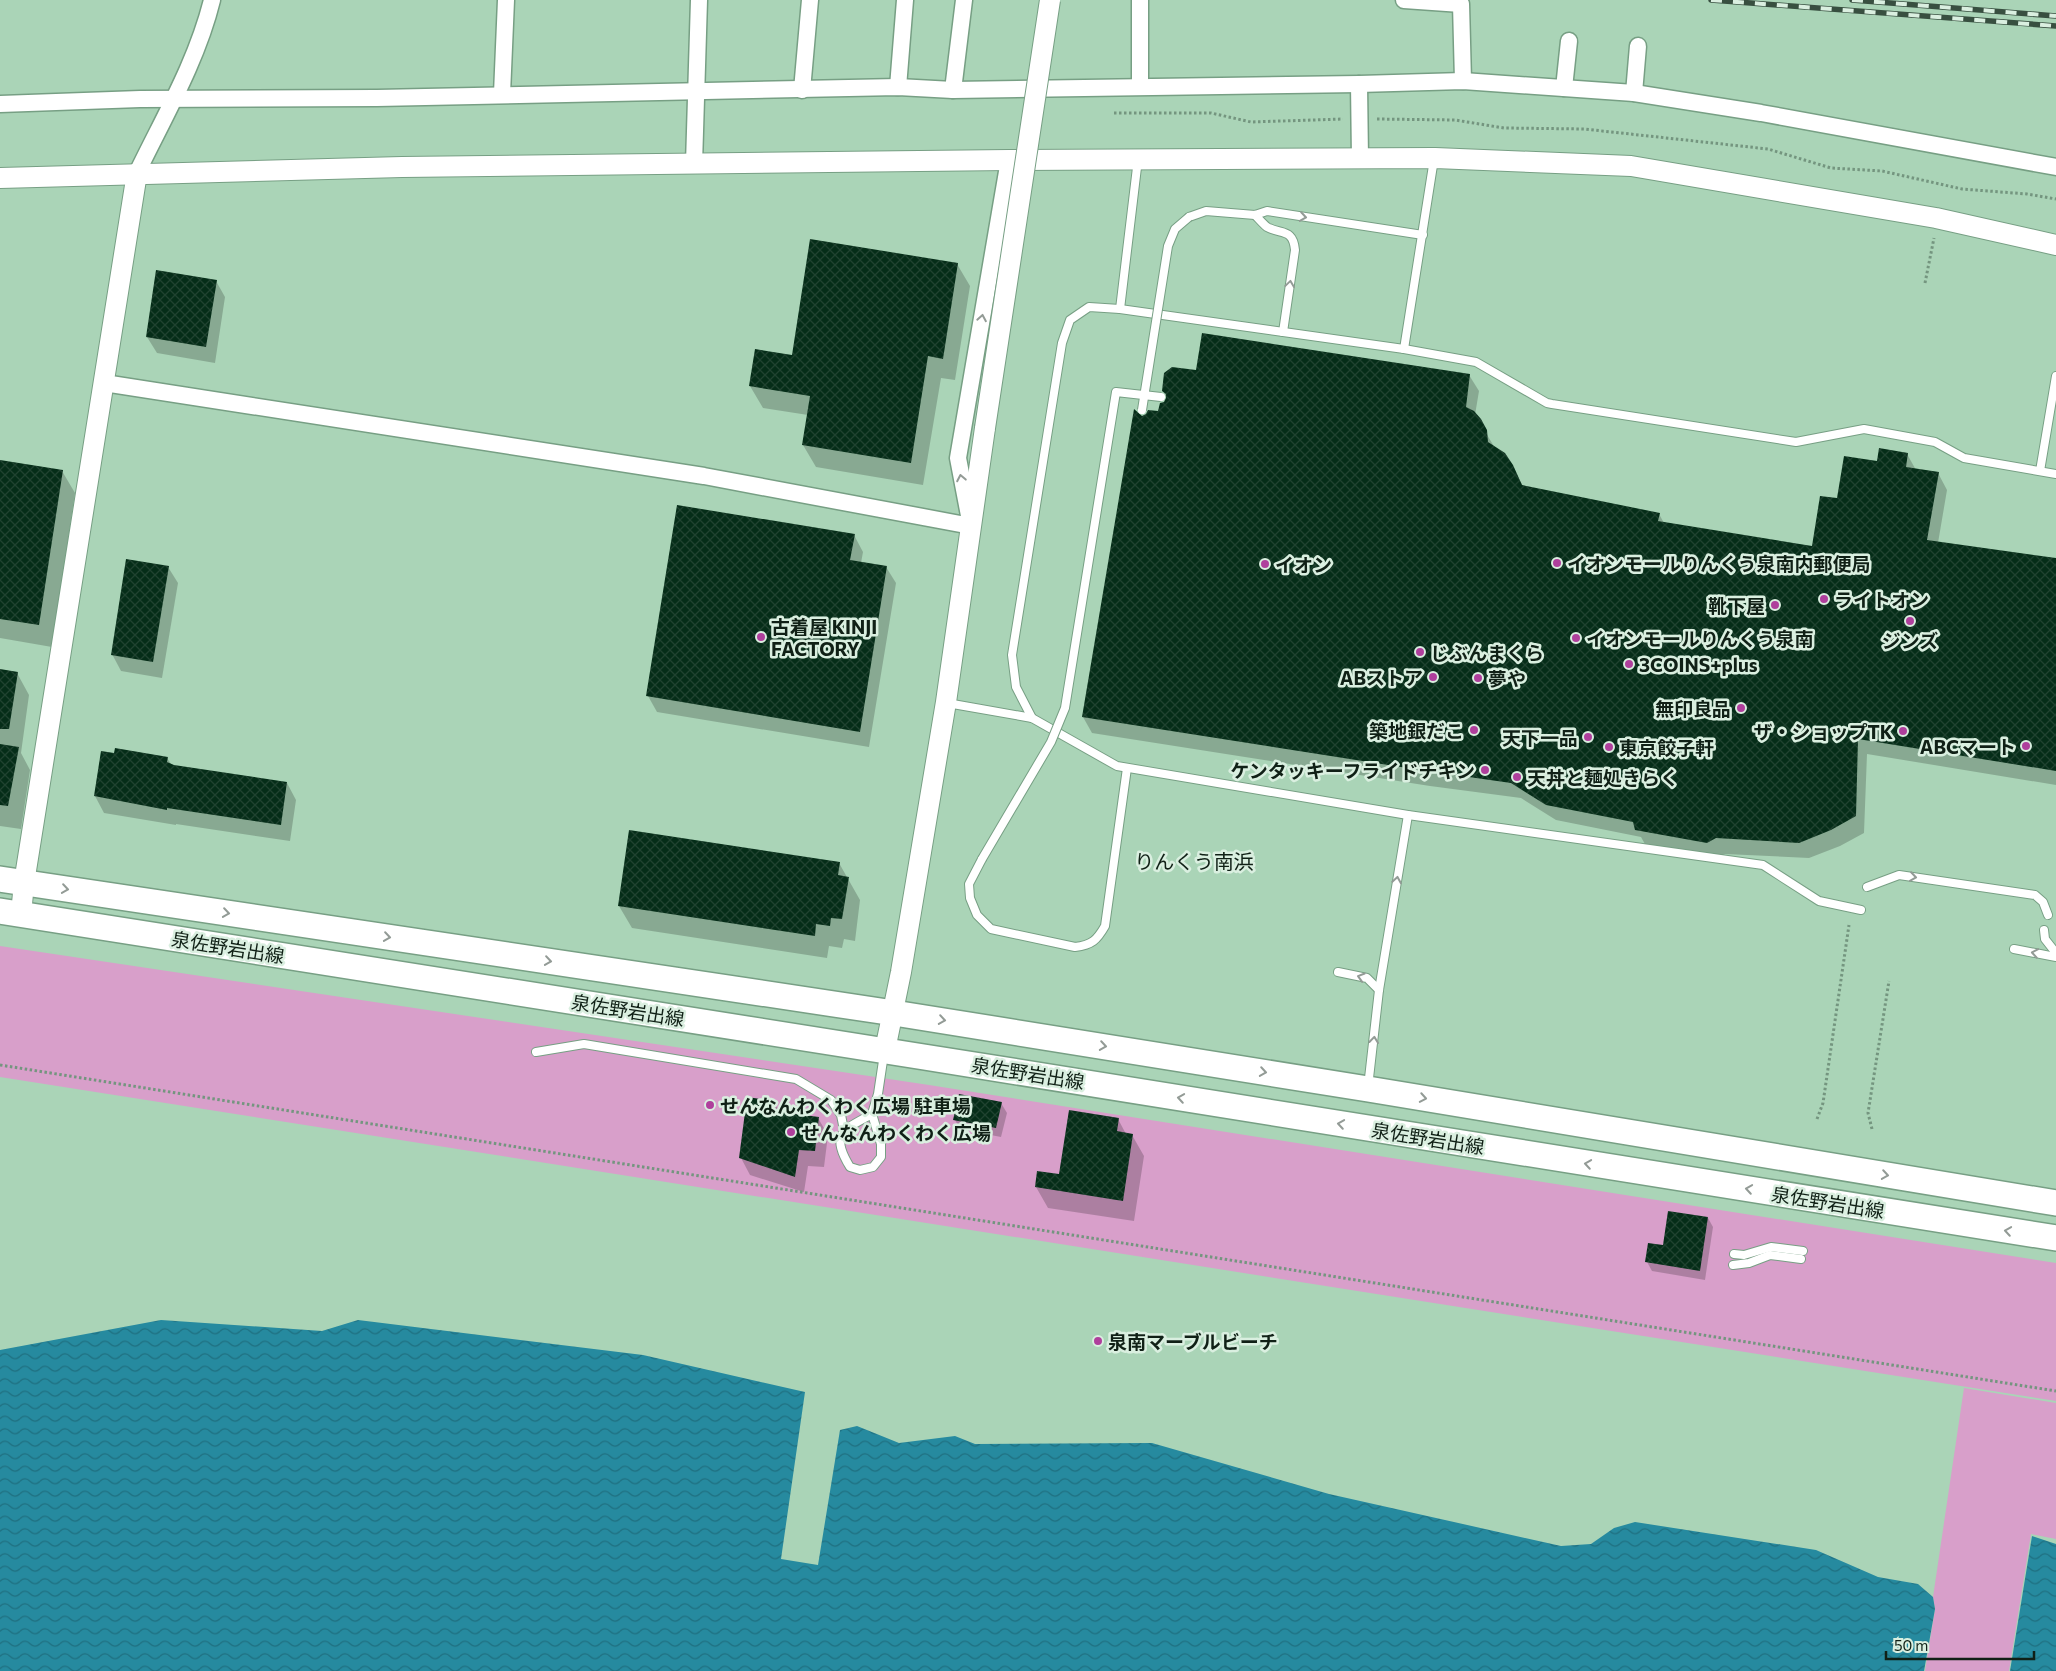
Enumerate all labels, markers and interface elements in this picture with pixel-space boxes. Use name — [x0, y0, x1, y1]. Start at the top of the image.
one-way arrow — [1299, 211, 1307, 222]
one-way arrow — [1284, 279, 1295, 287]
one-way arrow — [976, 314, 986, 323]
one-way arrow — [957, 474, 967, 483]
place label: イオンモールりんくう泉南内郵便局 — [1567, 552, 1871, 575]
place label: イオン — [1275, 553, 1332, 576]
marker: イオンモールりんくう泉南内郵便局 — [1551, 557, 1563, 569]
marker: イオン — [1259, 558, 1271, 570]
place label: ライトオン — [1834, 588, 1929, 611]
marker: ライトオン — [1818, 593, 1830, 605]
place label: 靴下屋 — [1708, 594, 1765, 617]
marker: 靴下屋 — [1769, 599, 1781, 611]
place label: 古着屋 KINJI FACTORY — [771, 615, 877, 660]
marker: ジンズ — [1904, 615, 1916, 627]
place label: イオンモールりんくう泉南 — [1586, 627, 1814, 650]
place label: ジンズ — [1882, 629, 1938, 652]
marker: 古着屋 KINJI FACTORY — [755, 631, 767, 643]
marker: イオンモールりんくう泉南 — [1570, 632, 1582, 644]
place label: じぶんまくら — [1430, 641, 1544, 664]
marker: じぶんまくら — [1414, 646, 1426, 658]
place label: 3COINS+plus — [1639, 653, 1758, 676]
marker: 3COINS+plus — [1623, 658, 1635, 670]
place label: ABストア — [1340, 666, 1423, 689]
place label: 夢や — [1488, 667, 1526, 690]
marker: ABストア — [1427, 671, 1439, 683]
marker: 夢や — [1472, 672, 1484, 684]
place label: 無印良品 — [1655, 697, 1731, 720]
marker: 無印良品 — [1735, 702, 1747, 714]
place label: 築地銀だこ — [1369, 719, 1464, 742]
place label: ザ・ショップTK — [1753, 720, 1893, 743]
marker: 築地銀だこ — [1468, 724, 1480, 736]
marker: ザ・ショップTK — [1897, 725, 1909, 737]
place label: 天下一品 — [1502, 726, 1578, 749]
marker: 天下一品 — [1582, 731, 1594, 743]
place label: ABCマート — [1920, 735, 2016, 758]
place label: 東京餃子軒 — [1619, 736, 1714, 759]
marker: ABCマート — [2020, 740, 2032, 752]
marker: 東京餃子軒 — [1603, 741, 1615, 753]
place label: ケンタッキーフライドチキン — [1230, 759, 1475, 782]
marker: ケンタッキーフライドチキン — [1479, 764, 1491, 776]
place label: 天丼と麺処きらく — [1527, 766, 1679, 789]
marker: 天丼と麺処きらく — [1511, 771, 1523, 783]
district label: りんくう南浜 — [1134, 849, 1254, 873]
one-way arrow — [1909, 871, 1917, 882]
one-way arrow — [1392, 875, 1402, 884]
one-way arrow — [62, 883, 70, 894]
one-way arrow — [223, 907, 231, 918]
street label: 泉佐野岩出線 — [170, 927, 286, 967]
one-way arrow — [383, 931, 391, 942]
one-way arrow — [2031, 948, 2039, 958]
one-way arrow — [544, 955, 552, 966]
one-way arrow — [1357, 973, 1365, 983]
street label: 泉佐野岩出線 — [570, 990, 686, 1030]
one-way arrow — [938, 1015, 946, 1025]
one-way arrow — [1368, 1036, 1379, 1044]
one-way arrow — [1098, 1041, 1107, 1051]
street label: 泉佐野岩出線 — [970, 1053, 1086, 1093]
one-way arrow — [1259, 1066, 1267, 1077]
one-way arrow — [1420, 1092, 1428, 1103]
one-way arrow — [1176, 1093, 1185, 1103]
place label: せんなんわくわく広場 駐車場 — [720, 1094, 971, 1117]
marker: せんなんわくわく広場 駐車場 — [704, 1099, 716, 1111]
street label: 泉佐野岩出線 — [1370, 1118, 1486, 1158]
one-way arrow — [1337, 1119, 1346, 1129]
place label: せんなんわくわく広場 — [801, 1121, 991, 1144]
marker: せんなんわくわく広場 — [785, 1126, 797, 1138]
one-way arrow — [1584, 1159, 1592, 1169]
one-way arrow — [1881, 1169, 1889, 1180]
street label: 泉佐野岩出線 — [1770, 1182, 1886, 1222]
one-way arrow — [1744, 1185, 1753, 1195]
one-way arrow — [2003, 1226, 2012, 1236]
place label: 泉南マーブルビーチ — [1108, 1330, 1278, 1353]
marker: 泉南マーブルビーチ — [1092, 1335, 1104, 1347]
scale bar — [1886, 1628, 2034, 1660]
text: 50 m — [1894, 1636, 1928, 1654]

